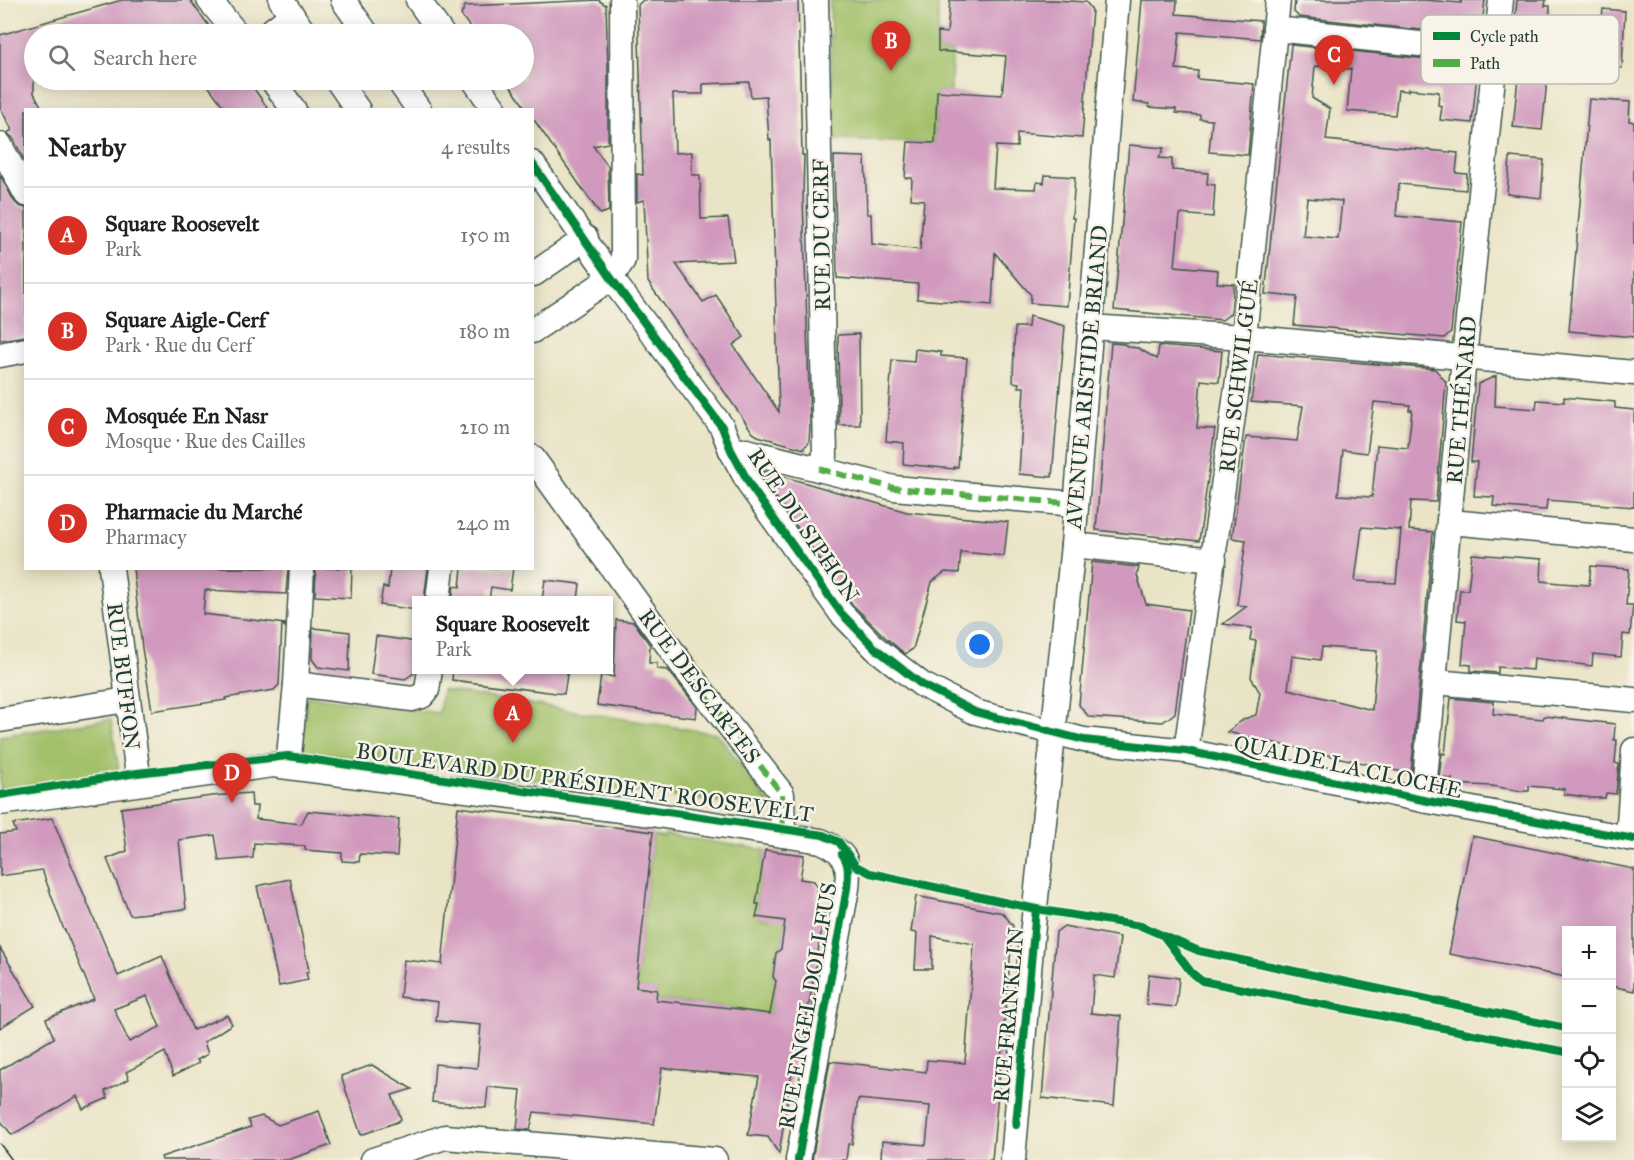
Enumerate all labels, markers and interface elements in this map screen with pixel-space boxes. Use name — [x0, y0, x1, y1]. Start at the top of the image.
legend — [1421, 15, 1619, 84]
pin: B — [872, 22, 910, 71]
search box — [24, 24, 534, 90]
text: Cycle path — [1470, 27, 1539, 46]
pin: C — [1314, 36, 1354, 85]
icon: search — [45, 41, 78, 74]
text: Search here — [93, 44, 197, 71]
text: Path — [1470, 54, 1500, 73]
text: Nearby — [48, 131, 126, 163]
text: 4 results — [441, 135, 510, 159]
street label: RUE DU CERF — [807, 159, 836, 311]
text: Square Roosevelt — [105, 210, 259, 237]
text: A — [61, 223, 74, 247]
text: 150 m — [460, 223, 510, 247]
street label: AVENUE ARISTIDE BRIAND — [1060, 224, 1113, 531]
text: Park — [105, 237, 141, 261]
street label: RUE SCHWILGUÉ — [1213, 277, 1264, 475]
text: Square Aigle-Cerf — [105, 306, 266, 333]
street label: RUE THÉNARD — [1441, 315, 1482, 485]
text: B — [61, 319, 74, 343]
text: 180 m — [459, 319, 510, 343]
text: Park · Rue du Cerf — [105, 333, 253, 357]
text: Mosquée En Nasr — [105, 402, 268, 429]
text: C — [61, 415, 74, 439]
text: 210 m — [460, 415, 510, 439]
text: Mosque · Rue des Cailles — [105, 429, 306, 453]
street label: RUE DU SIPHON — [742, 443, 865, 608]
text: Pharmacie du Marché — [105, 498, 303, 525]
text: D — [60, 511, 75, 535]
text: 240 m — [456, 511, 510, 535]
text: Pharmacy — [105, 525, 187, 549]
popup — [412, 596, 613, 674]
street label: RUE BUFFON — [101, 601, 146, 752]
street label: RUE DESCARTES — [633, 604, 767, 769]
text: Square Roosevelt — [435, 610, 590, 637]
your location — [965, 630, 994, 659]
text: Park — [435, 637, 472, 661]
pin: A — [494, 694, 532, 743]
street label: QUAI DE LA CLOCHE — [1231, 729, 1465, 804]
street label: BOULEVARD DU PRÉSIDENT ROOSEVELT — [355, 737, 815, 828]
pin: D — [212, 754, 252, 803]
street label: RUE ENGEL DOLLFUS — [772, 881, 843, 1132]
street label: RUE FRANKLIN — [987, 926, 1030, 1104]
map controls — [1562, 926, 1616, 1142]
button: + — [1562, 926, 1616, 980]
button: − — [1562, 980, 1616, 1034]
button: locate — [1562, 1034, 1616, 1088]
button: layers — [1562, 1088, 1616, 1142]

